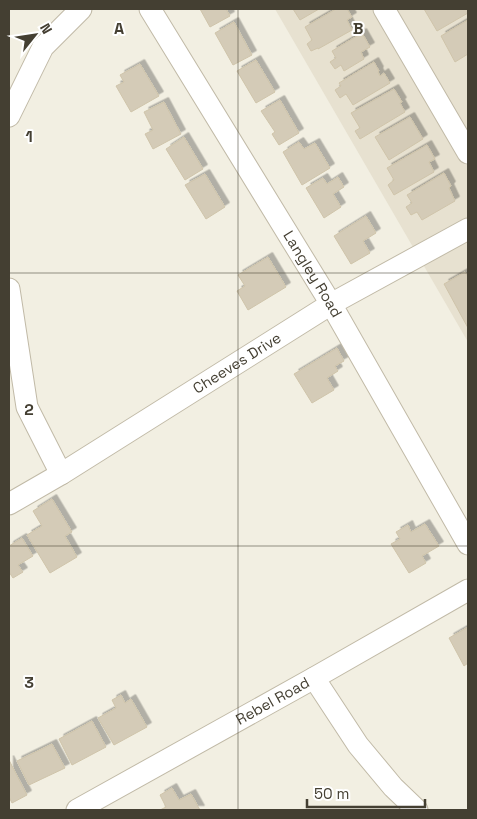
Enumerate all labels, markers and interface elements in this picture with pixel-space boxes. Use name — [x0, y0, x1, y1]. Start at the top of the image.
north arrow — [10, 10, 60, 60]
text: A — [114, 18, 124, 39]
text: B — [353, 18, 363, 39]
text: N — [36, 20, 56, 37]
text: 1 — [25, 126, 33, 147]
street label: Langley Road — [279, 227, 347, 321]
street label: Cheeves Drive — [189, 328, 284, 398]
text: 2 — [24, 399, 34, 420]
text: 3 — [24, 672, 34, 693]
street label: Rebel Road — [232, 672, 313, 729]
scale bar — [307, 776, 424, 808]
text: 50 m — [314, 784, 349, 803]

